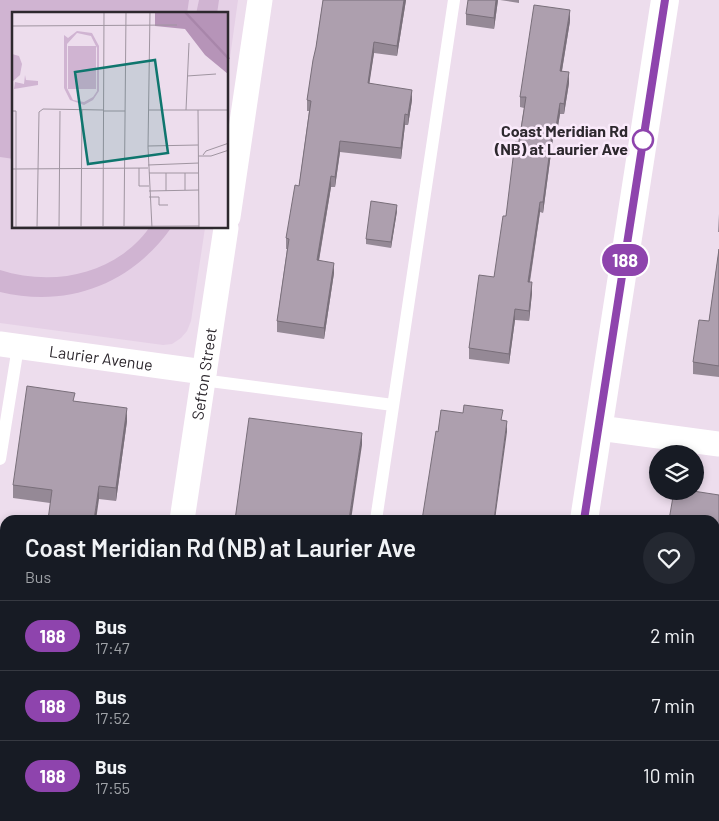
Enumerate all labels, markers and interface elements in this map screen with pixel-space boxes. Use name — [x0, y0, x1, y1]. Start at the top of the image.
inset map — [12, 12, 229, 229]
place label: Coast Meridian Rd (NB) at Laurier Ave — [494, 121, 628, 158]
marker: Coast Meridian Rd (NB) at Laurier Ave — [632, 129, 654, 151]
line badge: 188 — [596, 244, 654, 276]
text: 188 — [612, 249, 638, 271]
street label: Sefton Street — [187, 326, 220, 421]
street label: Laurier Avenue — [48, 341, 154, 374]
map controls — [649, 445, 704, 500]
button: layers — [649, 445, 704, 500]
button: heart — [643, 532, 695, 584]
text: Coast Meridian Rd (NB) at Laurier Ave — [25, 533, 416, 562]
text: Bus — [25, 567, 51, 586]
text: Bus — [95, 615, 127, 638]
text: 2 min — [650, 624, 695, 647]
text: 188 — [40, 625, 65, 647]
text: 17:47 — [95, 638, 130, 657]
text: Bus — [95, 685, 127, 708]
text: 7 min — [651, 694, 695, 717]
text: 188 — [40, 695, 65, 717]
text: 17:52 — [95, 708, 130, 727]
text: Bus — [95, 755, 127, 778]
text: 10 min — [643, 764, 695, 787]
text: 188 — [40, 765, 65, 787]
text: 17:55 — [95, 778, 130, 797]

